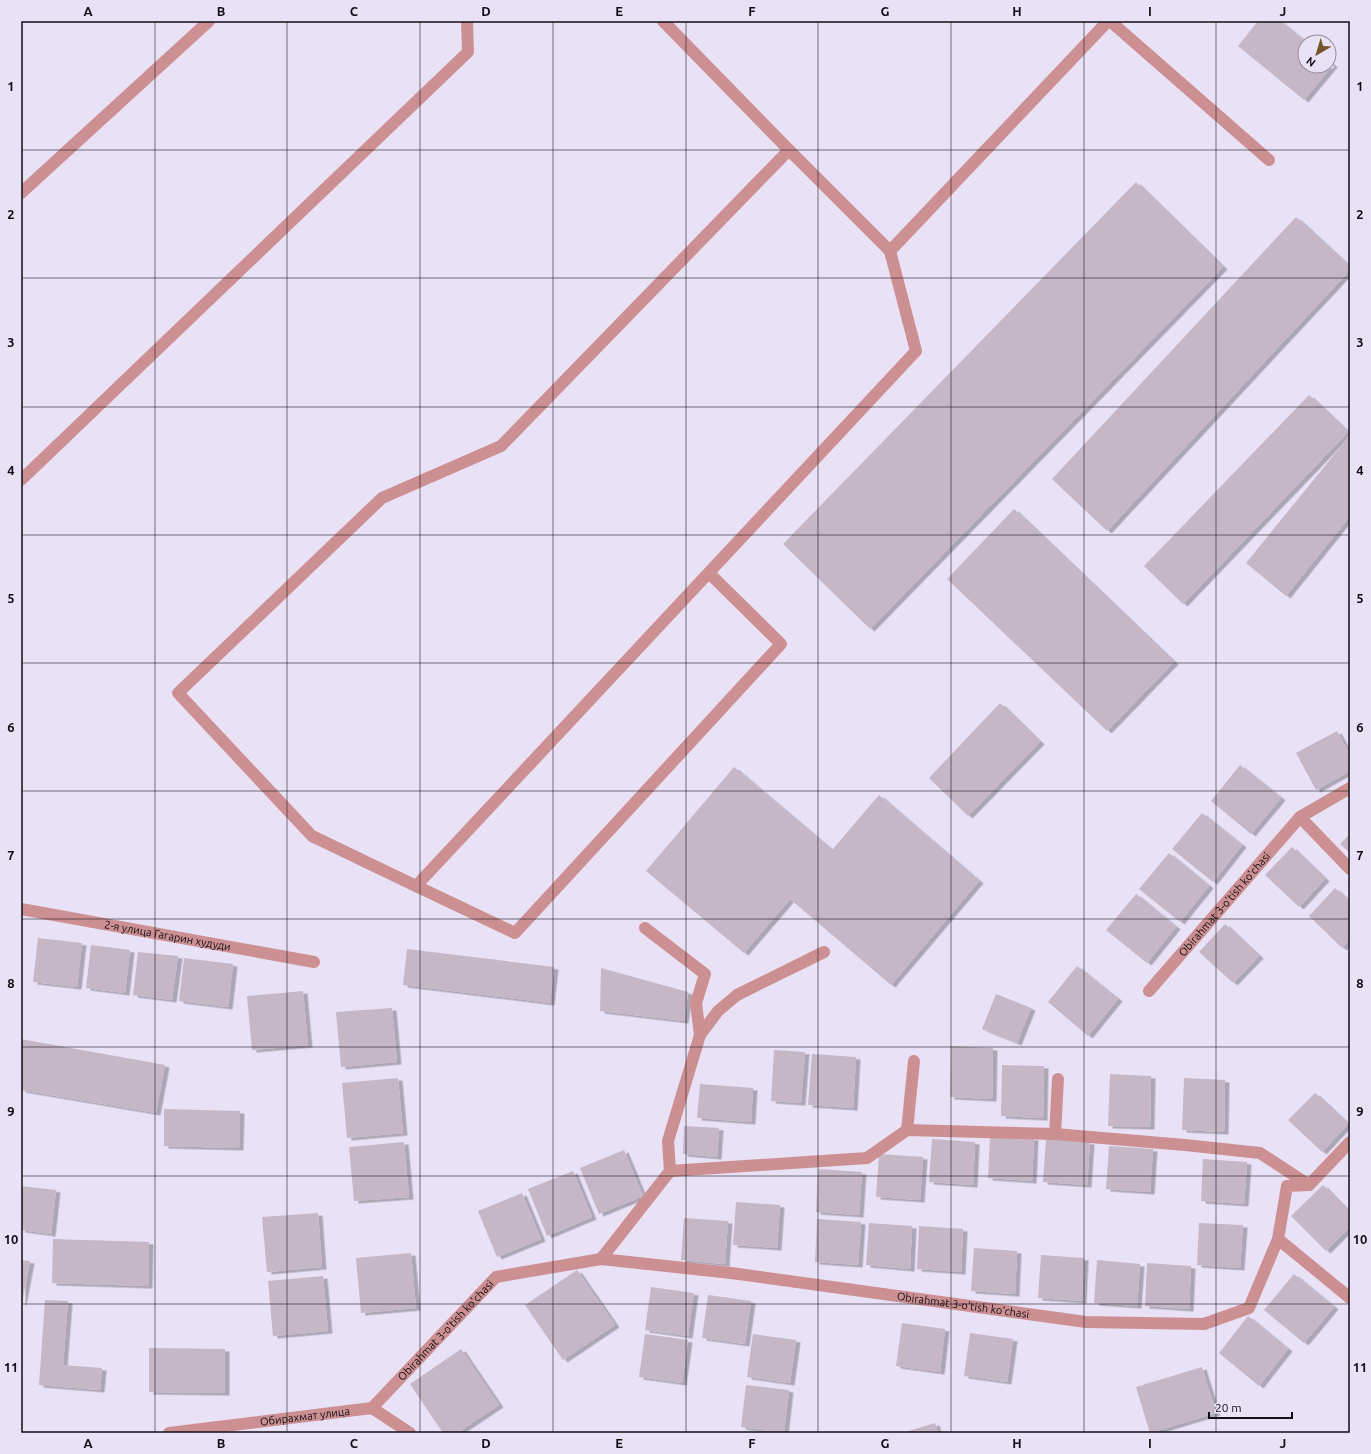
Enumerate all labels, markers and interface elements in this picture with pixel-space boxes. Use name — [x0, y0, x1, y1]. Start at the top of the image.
text: A — [83, 4, 93, 18]
text: B — [217, 4, 226, 18]
text: C — [350, 4, 359, 18]
text: D — [481, 4, 491, 18]
text: E — [615, 4, 623, 18]
text: F — [748, 4, 756, 18]
text: G — [881, 4, 890, 18]
text: H — [1012, 4, 1022, 18]
text: I — [1148, 4, 1152, 18]
text: J — [1280, 4, 1286, 18]
north arrow — [1297, 34, 1337, 74]
text: N — [1304, 55, 1318, 69]
text: 1 — [7, 79, 15, 93]
text: 1 — [1356, 79, 1364, 93]
text: 2 — [7, 207, 15, 221]
text: 2 — [1356, 207, 1364, 221]
text: 3 — [7, 335, 15, 349]
text: 3 — [1356, 335, 1364, 349]
text: 4 — [7, 463, 15, 477]
text: 4 — [1356, 463, 1364, 477]
text: 5 — [7, 591, 15, 605]
text: 5 — [1356, 591, 1364, 605]
text: 6 — [7, 720, 15, 734]
text: 6 — [1356, 720, 1364, 734]
text: 7 — [7, 848, 15, 862]
text: 7 — [1356, 848, 1364, 862]
street label: Obirahmat 3-o'tish ko'chasi — [1176, 850, 1273, 958]
street label: 2-я улица Гагарин худуди — [103, 918, 232, 953]
text: 8 — [7, 976, 15, 990]
text: 8 — [1356, 976, 1364, 990]
text: 9 — [7, 1104, 15, 1118]
text: 9 — [1356, 1104, 1364, 1118]
text: 10 — [4, 1232, 18, 1246]
text: 10 — [1353, 1232, 1367, 1246]
street label: Obirahmat 3-o'tish ko'chasi — [395, 1278, 496, 1383]
street label: Obirahmat 3-o'tish ko'chasi — [896, 1290, 1030, 1320]
text: 11 — [4, 1360, 18, 1374]
text: 11 — [1353, 1360, 1367, 1374]
scale bar — [1209, 1394, 1292, 1420]
text: 20 m — [1215, 1401, 1242, 1414]
street label: Обирахмат улица — [259, 1405, 351, 1428]
text: A — [83, 1436, 93, 1450]
text: B — [217, 1436, 226, 1450]
text: C — [350, 1436, 359, 1450]
text: D — [481, 1436, 491, 1450]
text: E — [615, 1436, 623, 1450]
text: F — [748, 1436, 756, 1450]
text: G — [881, 1436, 890, 1450]
text: H — [1012, 1436, 1022, 1450]
text: I — [1148, 1436, 1152, 1450]
text: J — [1280, 1436, 1286, 1450]

